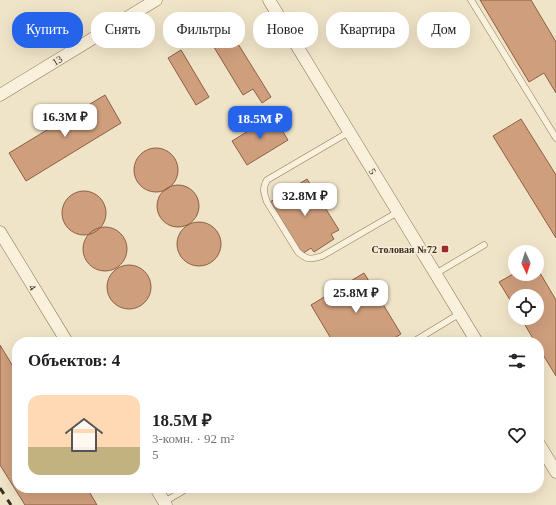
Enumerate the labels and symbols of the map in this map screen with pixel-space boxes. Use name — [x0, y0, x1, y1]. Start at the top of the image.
street label: 13 — [50, 53, 64, 68]
pin: 16.3M ₽ — [28, 104, 102, 138]
pin: 18.5M ₽ — [223, 106, 297, 140]
street label: 5 — [367, 166, 379, 176]
pin: 32.8M ₽ — [268, 183, 342, 217]
place label: Столовая №72 — [372, 244, 437, 255]
marker: Столовая №72 — [440, 244, 450, 254]
north arrow — [508, 245, 544, 281]
pin: 25.8M ₽ — [319, 280, 393, 314]
street label: 4 — [27, 282, 39, 292]

